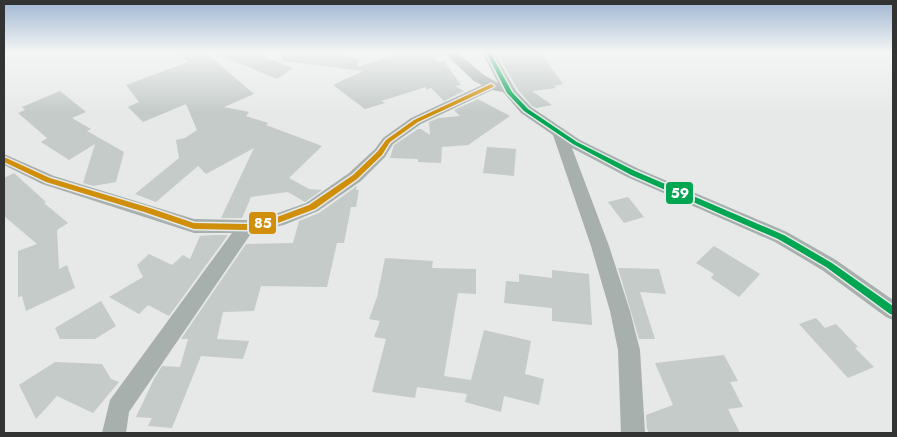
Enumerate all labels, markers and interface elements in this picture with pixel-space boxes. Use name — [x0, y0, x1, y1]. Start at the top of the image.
line badge: 59 — [665, 181, 694, 205]
text: 59 — [671, 183, 689, 203]
line badge: 85 — [248, 211, 277, 235]
text: 85 — [254, 213, 272, 233]

